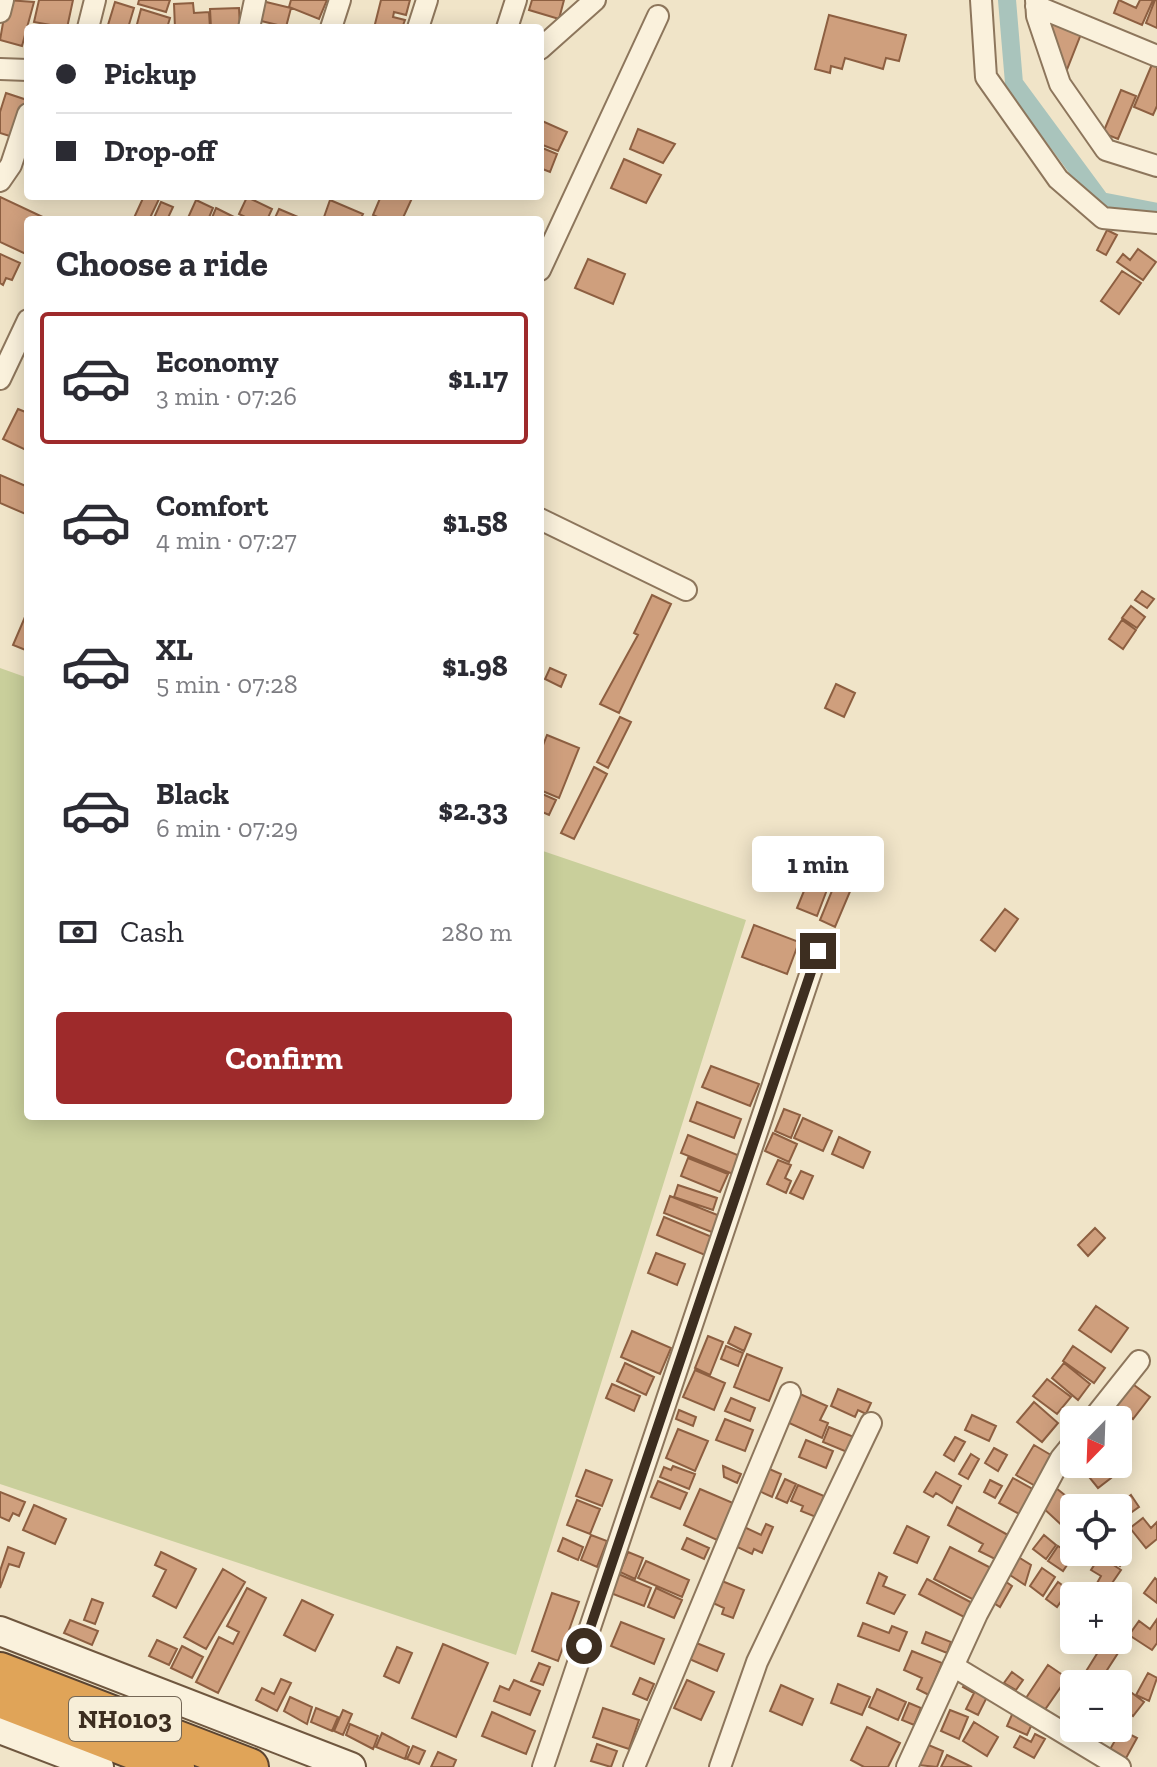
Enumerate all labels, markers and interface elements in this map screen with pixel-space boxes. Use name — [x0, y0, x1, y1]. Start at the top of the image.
text: Pickup — [104, 56, 196, 92]
text: Drop-off — [104, 133, 216, 169]
text: Choose a ride — [56, 242, 268, 285]
icon: car — [60, 342, 132, 414]
text: Economy — [156, 344, 279, 380]
text: $1.17 — [448, 360, 508, 396]
text: 3 min · 07:26 — [156, 380, 297, 412]
icon: car — [60, 486, 132, 558]
text: Comfort — [156, 488, 268, 524]
text: $1.58 — [442, 504, 508, 540]
text: 4 min · 07:27 — [156, 524, 297, 556]
icon: car — [60, 630, 132, 702]
text: XL — [156, 632, 193, 668]
text: $1.98 — [442, 648, 508, 684]
text: 5 min · 07:28 — [156, 668, 298, 700]
icon: car — [60, 774, 132, 846]
text: Black — [156, 776, 229, 812]
text: $2.33 — [438, 792, 508, 828]
text: 6 min · 07:29 — [156, 812, 298, 844]
callout: 1 min — [752, 835, 884, 891]
text: 1 min — [787, 848, 849, 880]
icon: cash — [56, 910, 100, 954]
text: Cash — [120, 914, 184, 950]
text: 280 m — [441, 916, 512, 948]
route end — [800, 933, 836, 969]
button: Confirm — [56, 1012, 512, 1104]
north arrow — [1060, 1406, 1132, 1478]
map controls — [1060, 1406, 1132, 1742]
button: locate — [1060, 1494, 1132, 1566]
button: + — [1060, 1582, 1132, 1654]
route start — [566, 1628, 602, 1664]
button: − — [1060, 1670, 1132, 1742]
road number: NH0103 — [69, 1697, 181, 1741]

